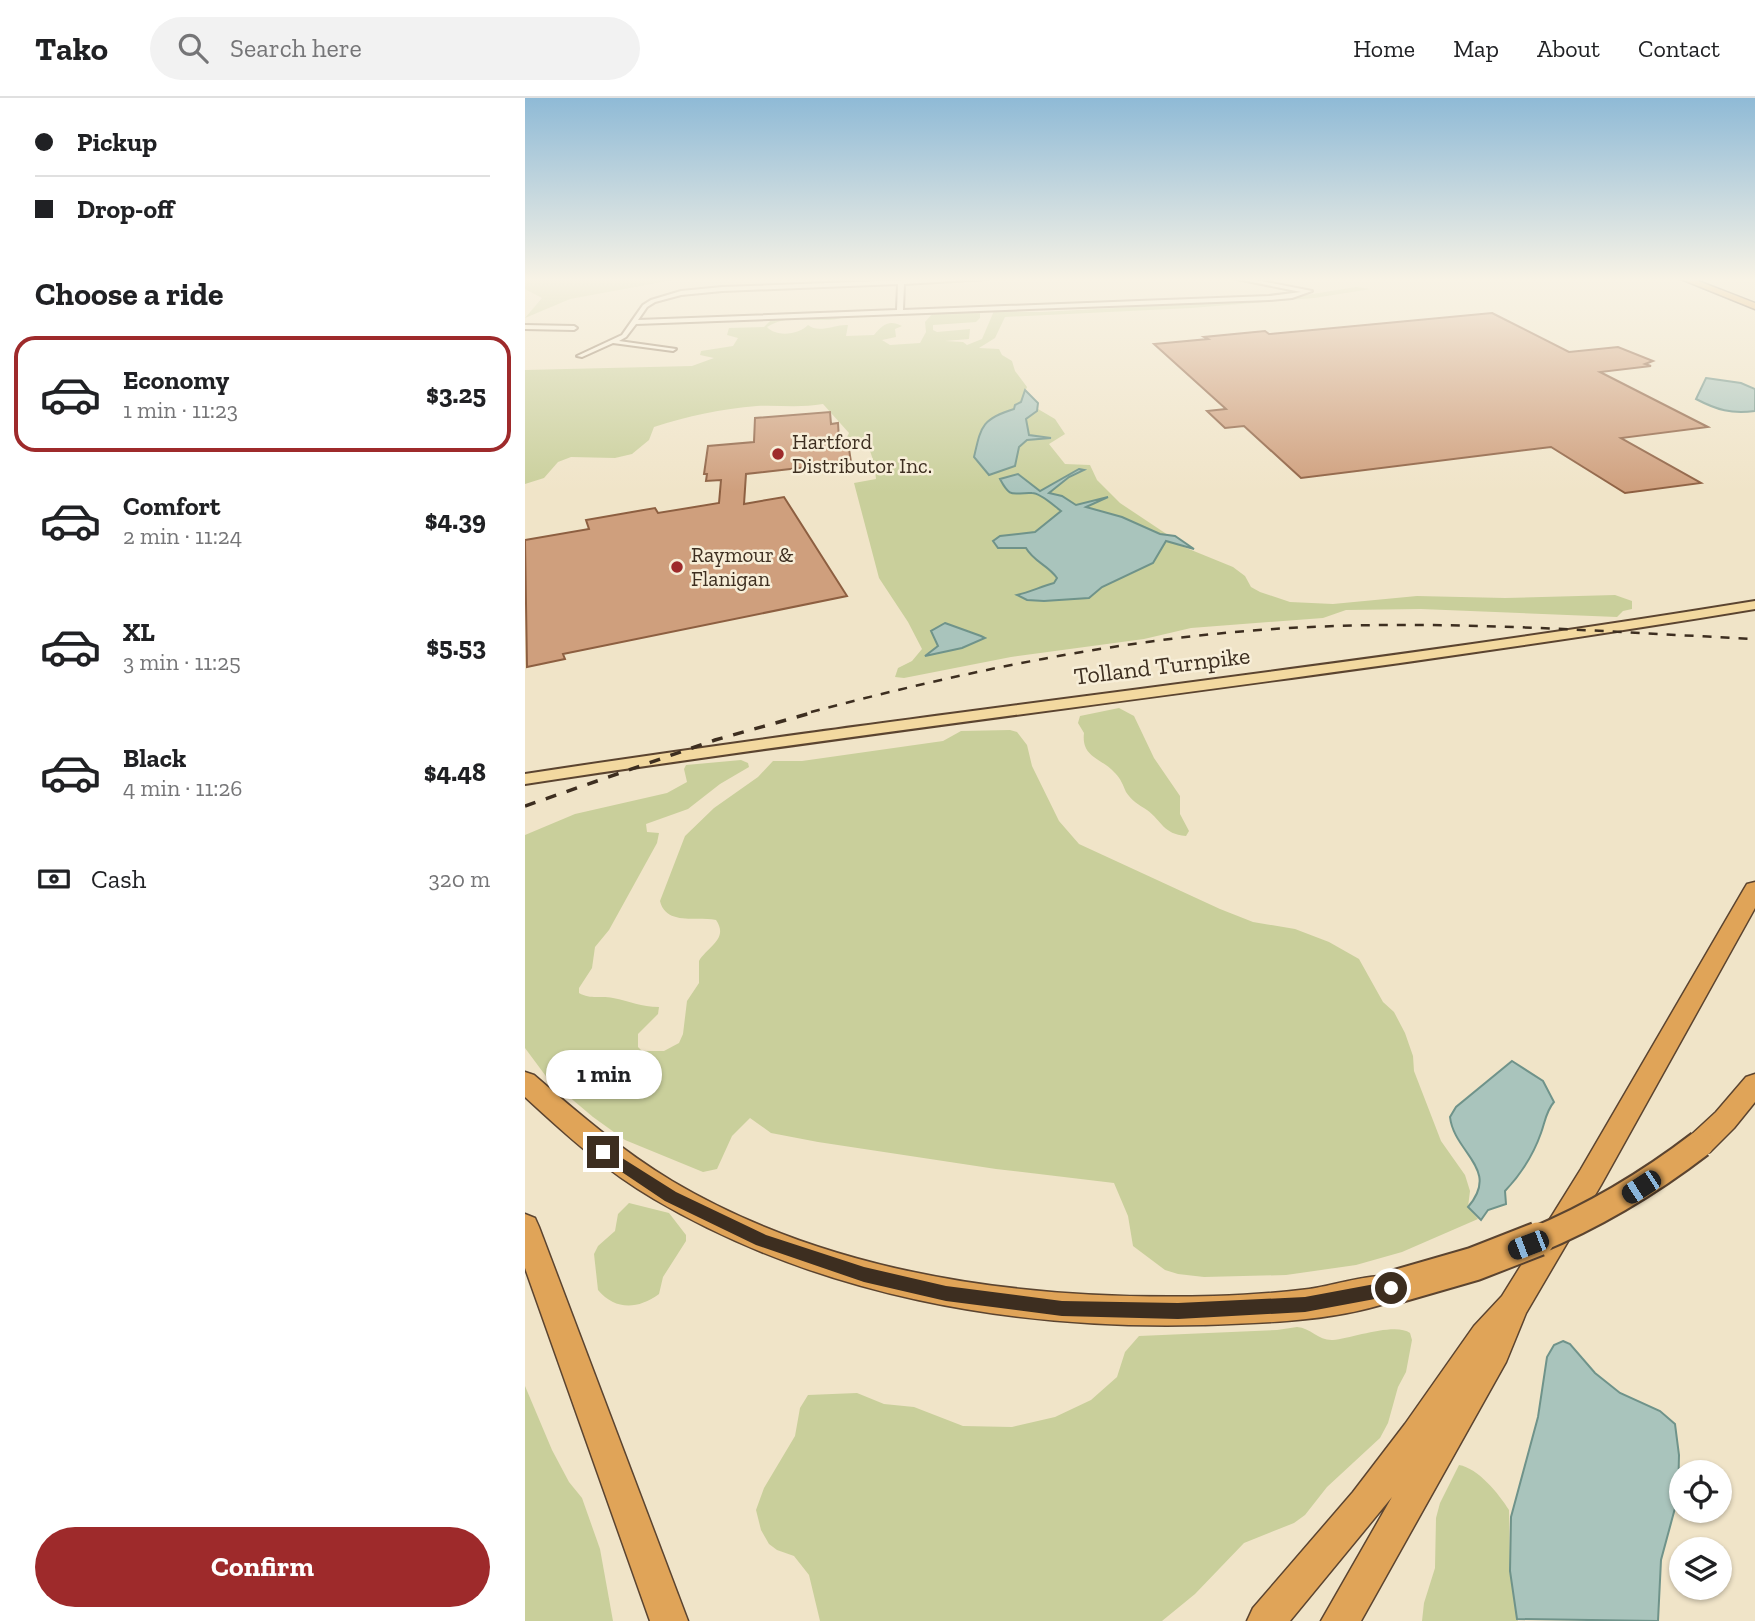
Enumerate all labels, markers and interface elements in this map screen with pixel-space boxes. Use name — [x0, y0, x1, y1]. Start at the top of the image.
search box — [150, 17, 640, 80]
text: Tako — [35, 29, 108, 68]
icon: search — [174, 29, 212, 67]
text: Search here — [230, 32, 362, 64]
text: Home — [1353, 34, 1415, 63]
text: Map — [1453, 34, 1499, 63]
text: About — [1537, 34, 1600, 63]
text: Contact — [1638, 34, 1720, 63]
text: Pickup — [77, 126, 157, 158]
text: Drop-off — [77, 193, 174, 225]
text: Choose a ride — [35, 275, 223, 313]
icon: car — [39, 363, 102, 426]
text: Economy — [123, 364, 229, 396]
text: $3.25 — [426, 378, 486, 410]
text: 1 min · 11:23 — [123, 396, 238, 424]
place label: Hartford Distributor Inc. — [792, 429, 932, 478]
marker: Hartford Distributor Inc. — [770, 446, 786, 462]
icon: car — [39, 489, 102, 552]
text: Comfort — [123, 490, 220, 522]
text: $4.39 — [425, 504, 486, 536]
text: 2 min · 11:24 — [123, 522, 242, 550]
place label: Raymour & Flanigan — [691, 542, 794, 591]
marker: Raymour & Flanigan — [669, 559, 685, 575]
icon: car — [39, 615, 102, 678]
text: XL — [123, 616, 155, 648]
text: $5.53 — [426, 630, 486, 662]
street label: Tolland Turnpike — [1072, 640, 1252, 691]
text: 3 min · 11:25 — [123, 648, 241, 676]
icon: car — [39, 741, 102, 804]
text: Black — [123, 742, 186, 774]
text: $4.48 — [424, 756, 486, 788]
text: 4 min · 11:26 — [123, 774, 243, 802]
icon: cash — [35, 860, 73, 898]
text: Cash — [91, 863, 146, 895]
text: 320 m — [429, 865, 490, 893]
callout: 1 min — [545, 1051, 661, 1100]
text: 1 min — [577, 1060, 631, 1088]
route end — [587, 1136, 619, 1168]
car — [1618, 1167, 1665, 1207]
car — [1505, 1228, 1552, 1262]
route start — [1375, 1272, 1407, 1304]
map controls — [1669, 1460, 1732, 1600]
button: locate — [1669, 1460, 1732, 1523]
button: Confirm — [35, 1527, 490, 1607]
button: layers — [1669, 1537, 1732, 1600]

